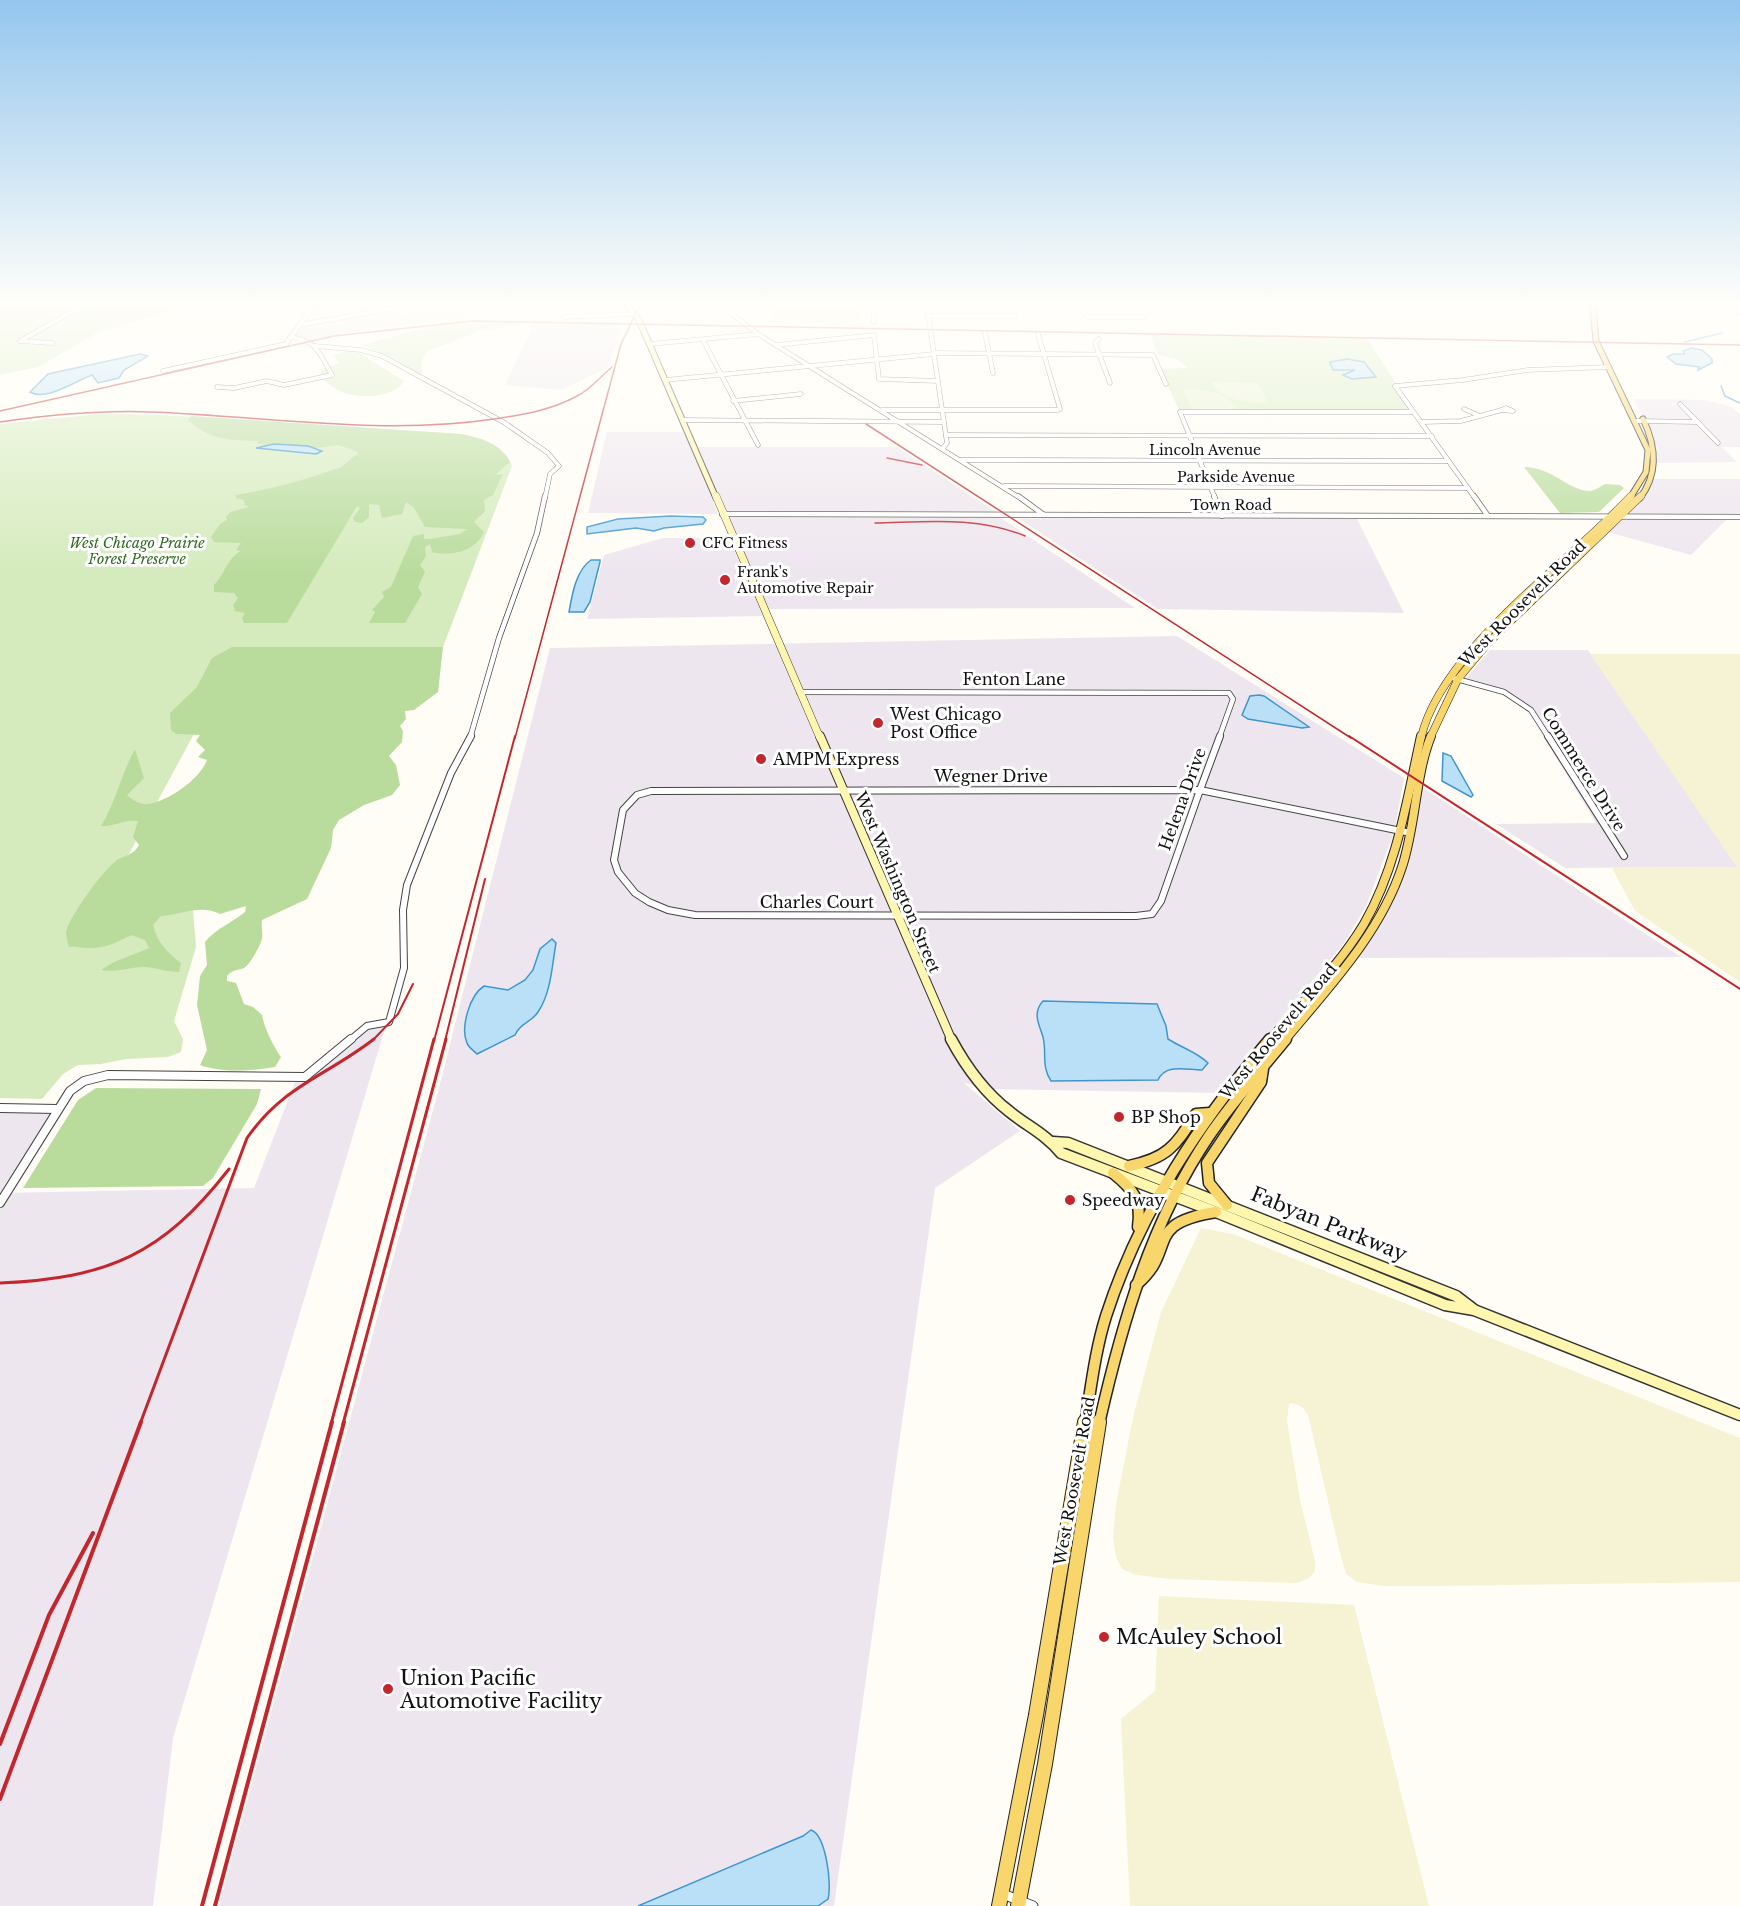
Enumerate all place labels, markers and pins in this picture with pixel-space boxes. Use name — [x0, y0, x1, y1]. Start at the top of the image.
place label: CFC Fitness — [702, 534, 788, 552]
marker: CFC Fitness — [683, 536, 697, 550]
place label: Frank's Automotive Repair — [736, 563, 874, 597]
marker: Frank's Automotive Repair — [718, 573, 732, 587]
place label: West Chicago Post Office — [889, 704, 1001, 742]
marker: West Chicago Post Office — [871, 716, 885, 730]
place label: AMPM Express — [772, 749, 899, 769]
marker: AMPM Express — [754, 752, 768, 766]
place label: BP Shop — [1131, 1107, 1201, 1127]
marker: BP Shop — [1112, 1110, 1126, 1124]
place label: Speedway — [1082, 1190, 1165, 1210]
marker: Speedway — [1063, 1193, 1077, 1207]
place label: McAuley School — [1116, 1625, 1282, 1649]
marker: McAuley School — [1097, 1630, 1111, 1644]
place label: Union Pacific Automotive Facility — [399, 1666, 602, 1713]
marker: Union Pacific Automotive Facility — [381, 1682, 395, 1696]

